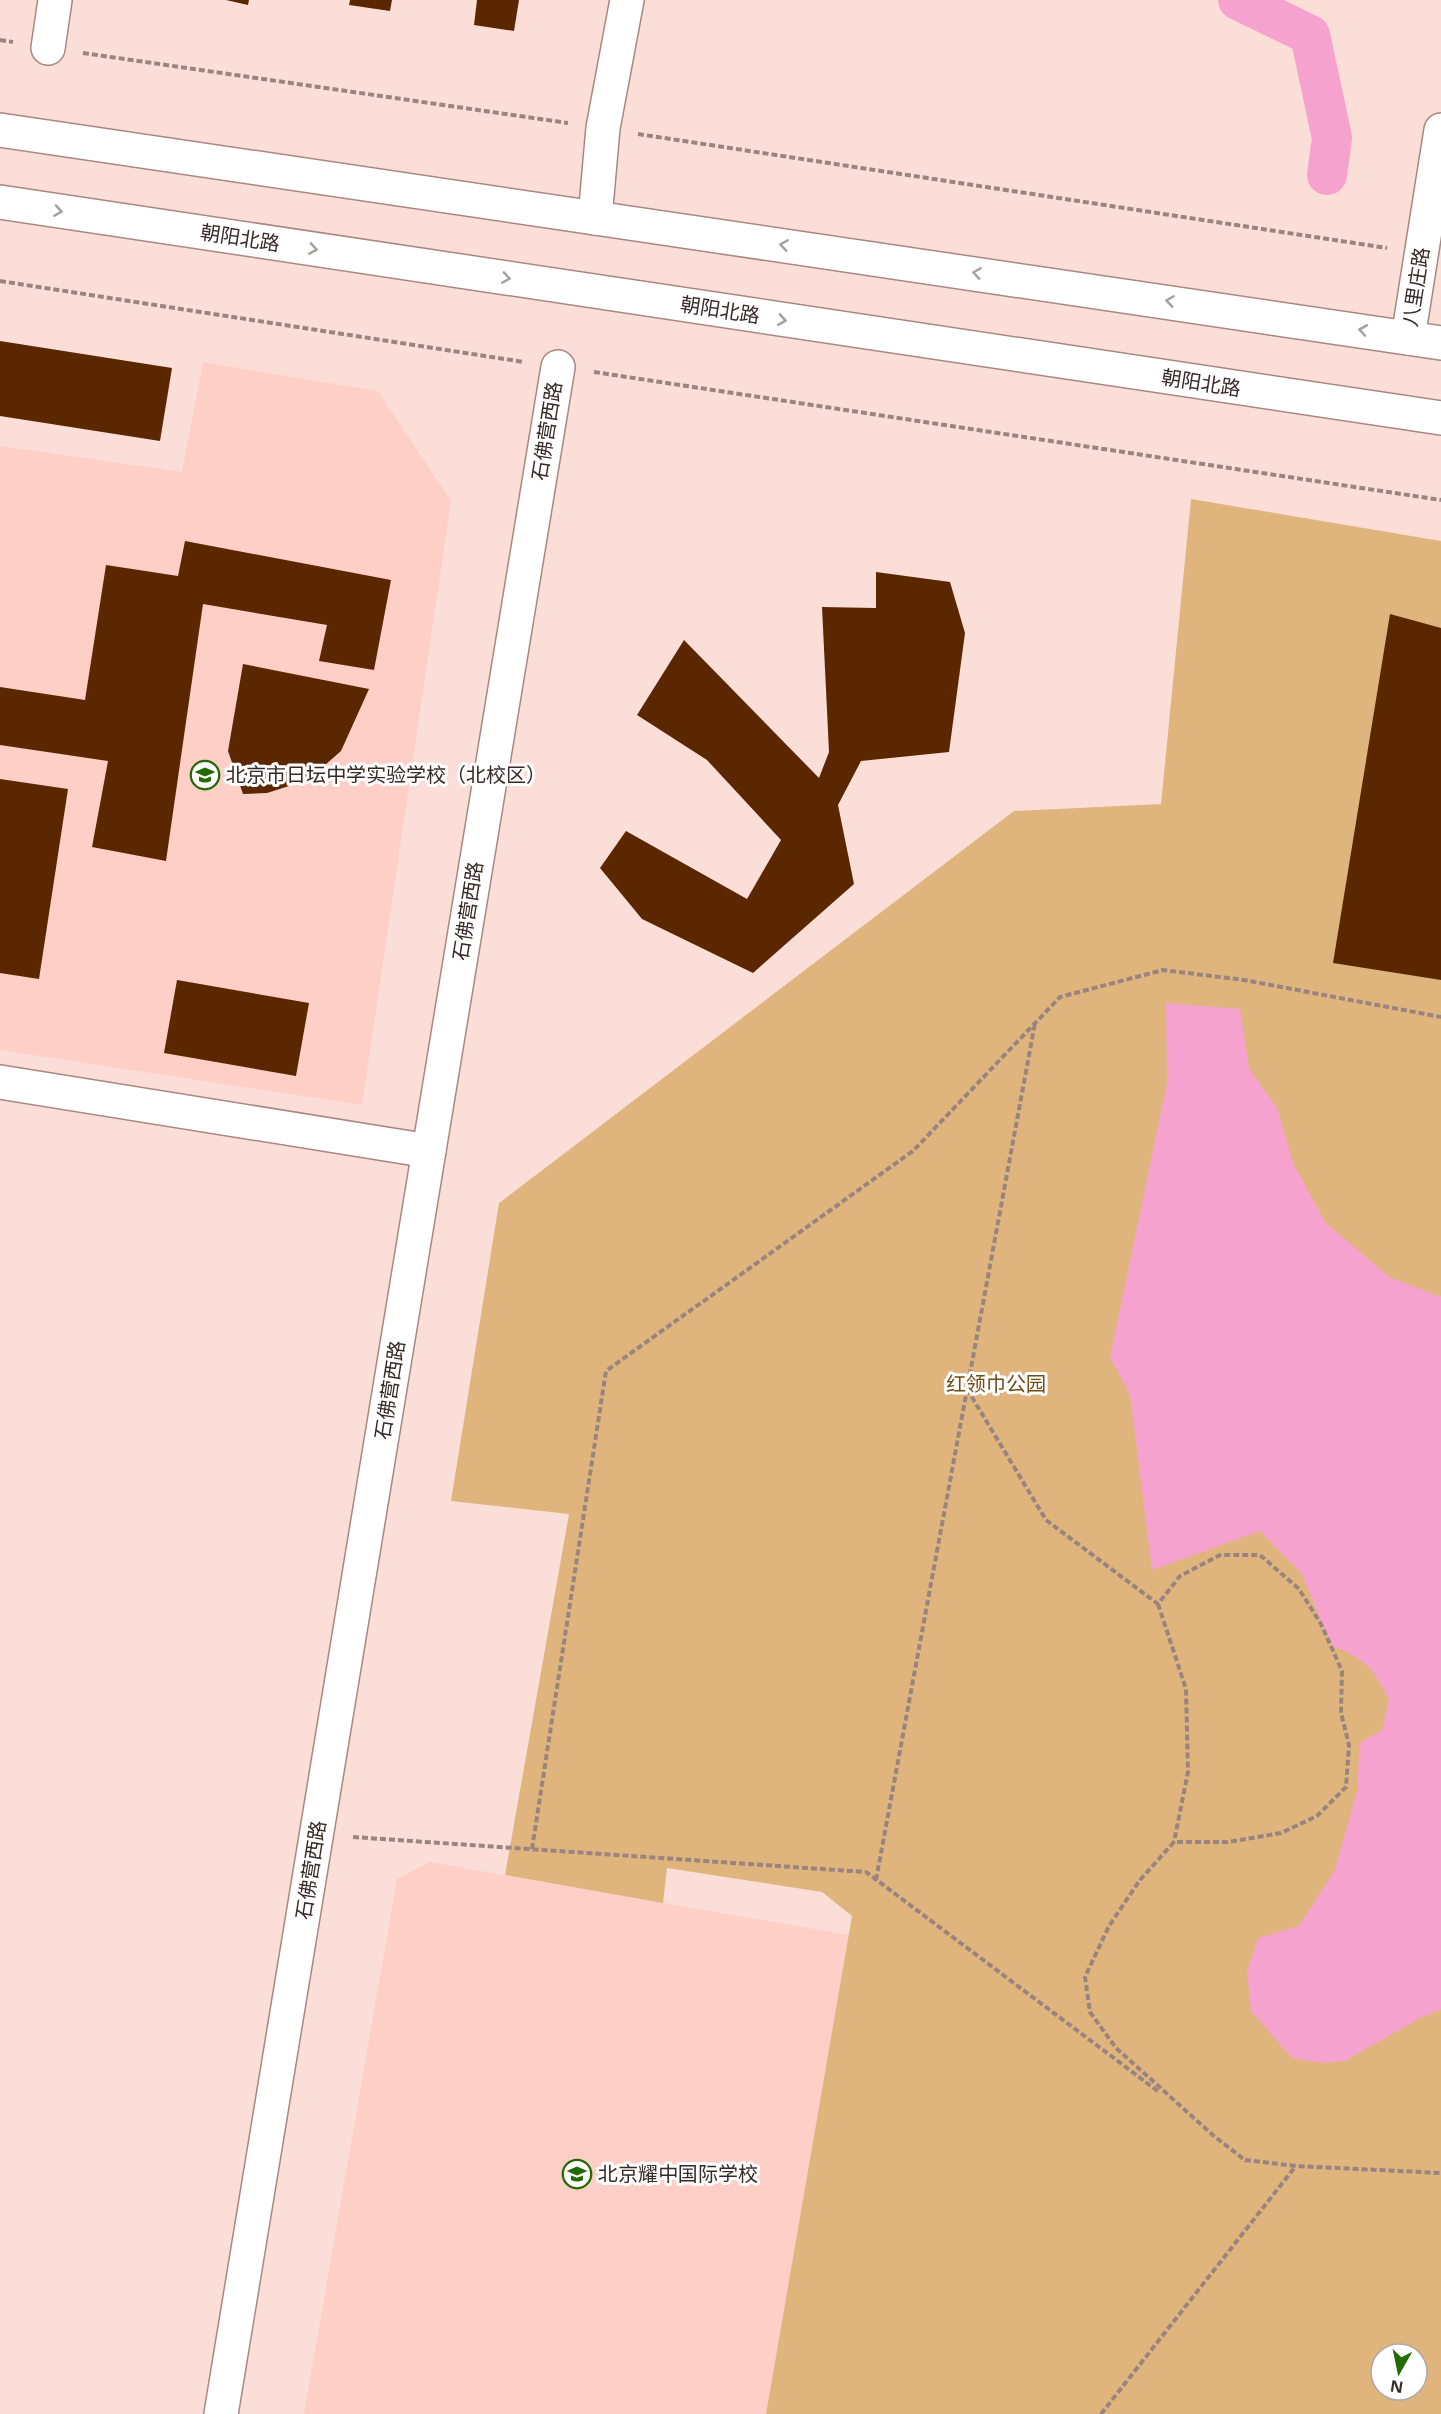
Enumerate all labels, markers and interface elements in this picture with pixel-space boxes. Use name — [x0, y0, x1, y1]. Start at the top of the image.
one-way arrow — [53, 204, 62, 216]
street label: 朝阳北路 — [198, 218, 282, 257]
one-way arrow — [779, 240, 788, 252]
one-way arrow — [308, 243, 318, 255]
street label: 八里庄路 — [1396, 245, 1435, 329]
one-way arrow — [972, 268, 981, 280]
one-way arrow — [501, 272, 510, 284]
street label: 朝阳北路 — [678, 290, 762, 329]
one-way arrow — [1165, 296, 1174, 308]
one-way arrow — [777, 313, 786, 325]
one-way arrow — [1358, 324, 1367, 336]
street label: 朝阳北路 — [1159, 363, 1243, 402]
street label: 石佛营西路 — [525, 379, 568, 482]
school or university icon: 北京市日坛中学实验学校（北校区） — [189, 759, 221, 791]
place label: 北京市日坛中学实验学校（北校区） — [226, 761, 546, 788]
street label: 石佛营西路 — [446, 859, 489, 962]
street label: 石佛营西路 — [368, 1338, 411, 1441]
park label: 红领巾公园 — [946, 1370, 1046, 1397]
street label: 石佛营西路 — [289, 1818, 332, 1921]
school or university icon: 北京耀中国际学校 — [561, 2158, 593, 2190]
place label: 北京耀中国际学校 — [598, 2160, 758, 2187]
north arrow — [1369, 2342, 1429, 2402]
text: N — [1389, 2375, 1405, 2399]

